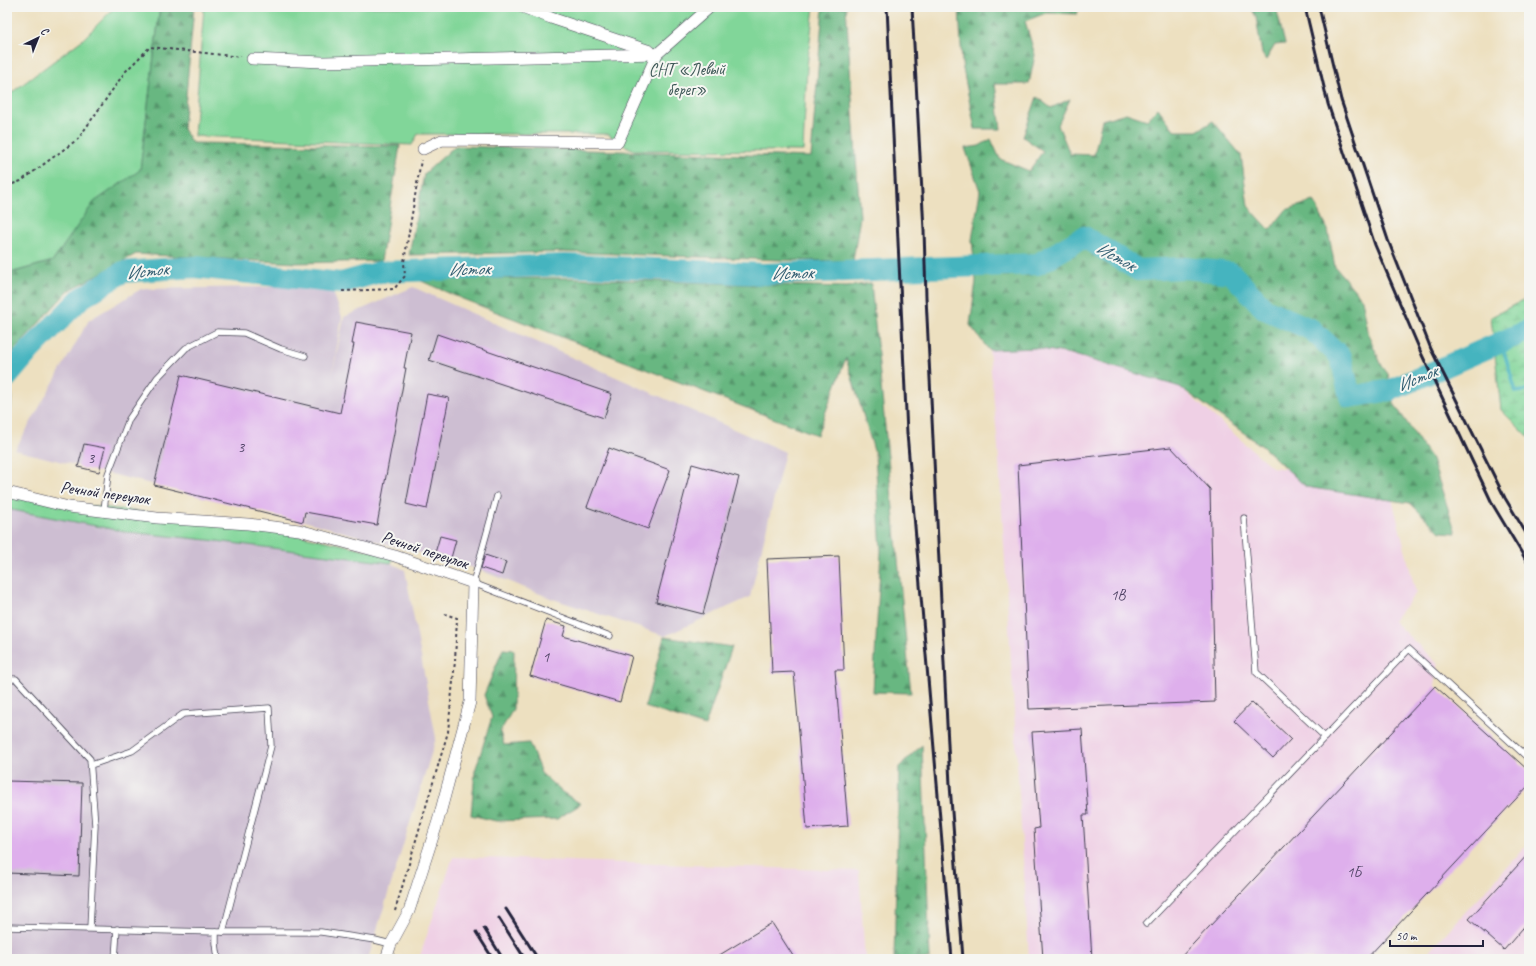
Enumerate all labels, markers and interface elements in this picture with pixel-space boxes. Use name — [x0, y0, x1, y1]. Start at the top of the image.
north arrow — [18, 18, 58, 58]
text: С — [38, 24, 53, 39]
park label: СНТ «Левый берег» — [649, 59, 726, 100]
water label: Исток — [1092, 236, 1143, 277]
water label: Исток — [125, 257, 172, 284]
water label: Исток — [448, 257, 494, 281]
water label: Исток — [771, 261, 817, 285]
water label: Исток — [1394, 358, 1444, 396]
house number: 3 — [238, 438, 246, 457]
house number: 3 — [88, 449, 96, 468]
street label: Речной переулок — [59, 476, 153, 510]
street label: Речной переулок — [379, 526, 473, 574]
house number: 1В — [1111, 586, 1127, 605]
house number: 1 — [543, 648, 551, 667]
house number: 1Б — [1347, 863, 1364, 882]
scale bar — [1390, 922, 1483, 948]
text: 50 m — [1396, 928, 1418, 944]

